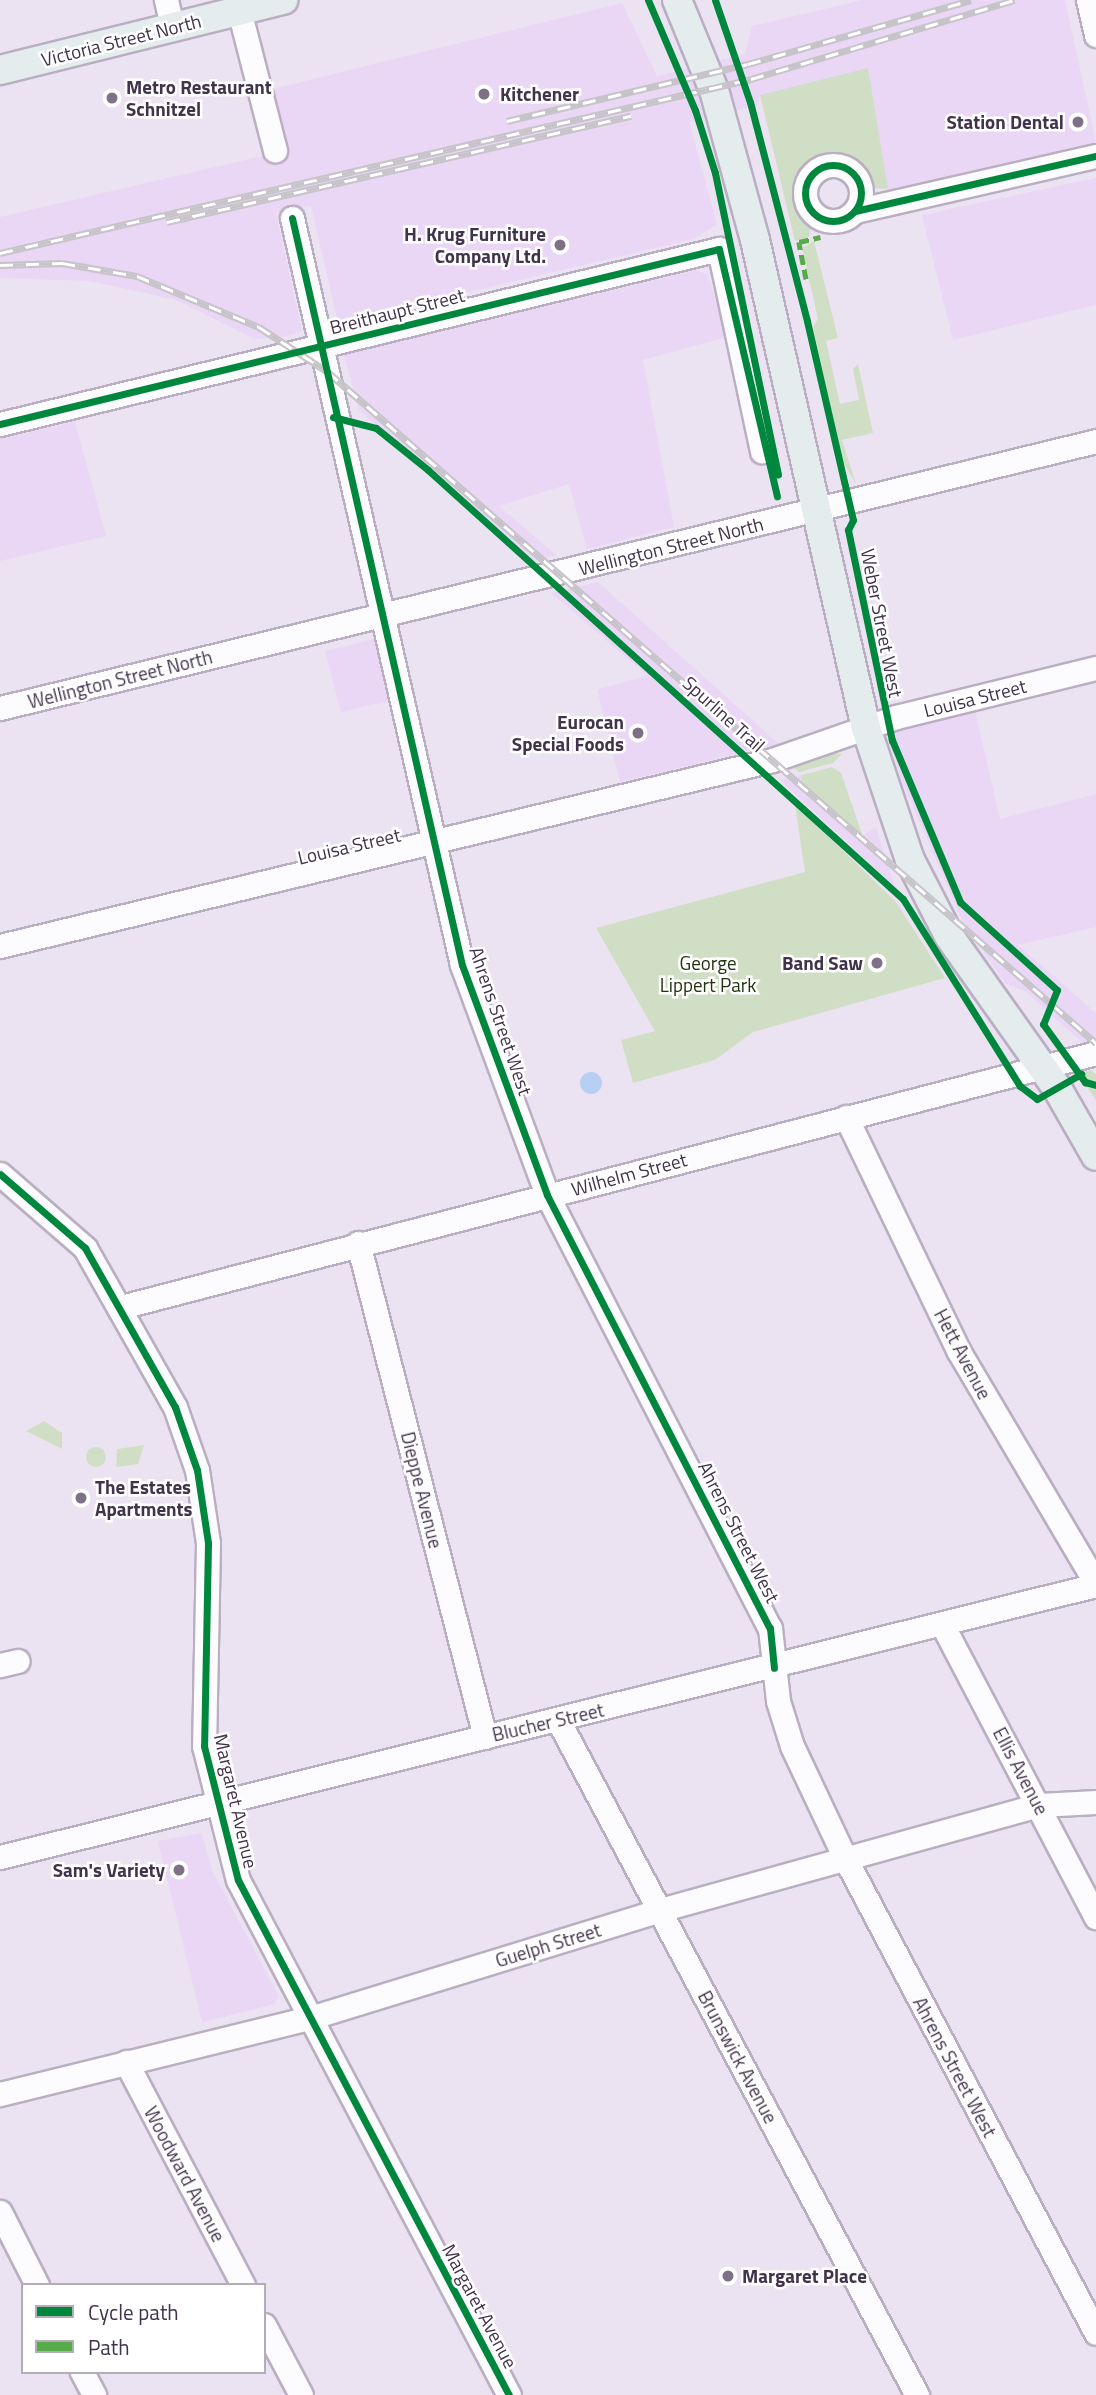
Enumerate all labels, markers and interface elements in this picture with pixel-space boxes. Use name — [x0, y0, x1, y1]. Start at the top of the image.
street label: Victoria Street North — [39, 9, 203, 71]
place label: Metro Restaurant Schnitzel — [126, 76, 272, 120]
place label: Kitchener — [500, 83, 579, 105]
marker: Kitchener — [474, 84, 494, 104]
marker: Metro Restaurant Schnitzel — [104, 90, 120, 106]
place label: Station Dental — [946, 111, 1064, 133]
marker: Station Dental — [1070, 114, 1086, 130]
place label: H. Krug Furniture Company Ltd. — [404, 223, 546, 267]
marker: H. Krug Furniture Company Ltd. — [552, 237, 568, 253]
street label: Breithaupt Street — [327, 283, 467, 339]
street label: Wellington Street North — [576, 512, 766, 580]
street label: Weber Street West — [856, 547, 908, 699]
street label: Wellington Street North — [25, 645, 215, 713]
street label: Spurline Trail — [678, 671, 770, 757]
street label: Louisa Street — [921, 674, 1029, 722]
place label: Eurocan Special Foods — [512, 711, 624, 755]
marker: Eurocan Special Foods — [630, 725, 646, 741]
street label: Louisa Street — [295, 823, 403, 869]
street label: Ahrens Street West — [465, 944, 537, 1098]
park label: George Lippert Park — [660, 952, 756, 996]
place label: Band Saw — [782, 952, 863, 974]
marker: Band Saw — [869, 955, 885, 971]
street label: Wilhelm Street — [569, 1148, 689, 1200]
street label: Hett Avenue — [930, 1305, 996, 1403]
street label: Dieppe Avenue — [397, 1429, 447, 1551]
street label: Ahrens Street West — [694, 1458, 784, 1606]
place label: The Estates Apartments — [95, 1476, 192, 1520]
marker: The Estates Apartments — [73, 1490, 89, 1506]
street label: Blucher Street — [490, 1698, 606, 1746]
street label: Ellis Avenue — [988, 1723, 1054, 1819]
street label: Margaret Avenue — [209, 1731, 263, 1871]
place label: Sam's Variety — [53, 1859, 165, 1881]
marker: Sam's Variety — [171, 1862, 187, 1878]
street label: Guelph Street — [492, 1918, 604, 1972]
street label: Brunswick Avenue — [693, 1987, 783, 2127]
street label: Ahrens Street West — [908, 1993, 1002, 2141]
street label: Woodward Avenue — [140, 2102, 230, 2246]
street label: Margaret Avenue — [438, 2240, 522, 2372]
place label: Margaret Place — [742, 2265, 867, 2287]
marker: Margaret Place — [720, 2268, 736, 2284]
legend — [21, 2283, 266, 2374]
text: Cycle path — [88, 2296, 179, 2328]
text: Path — [88, 2331, 130, 2363]

